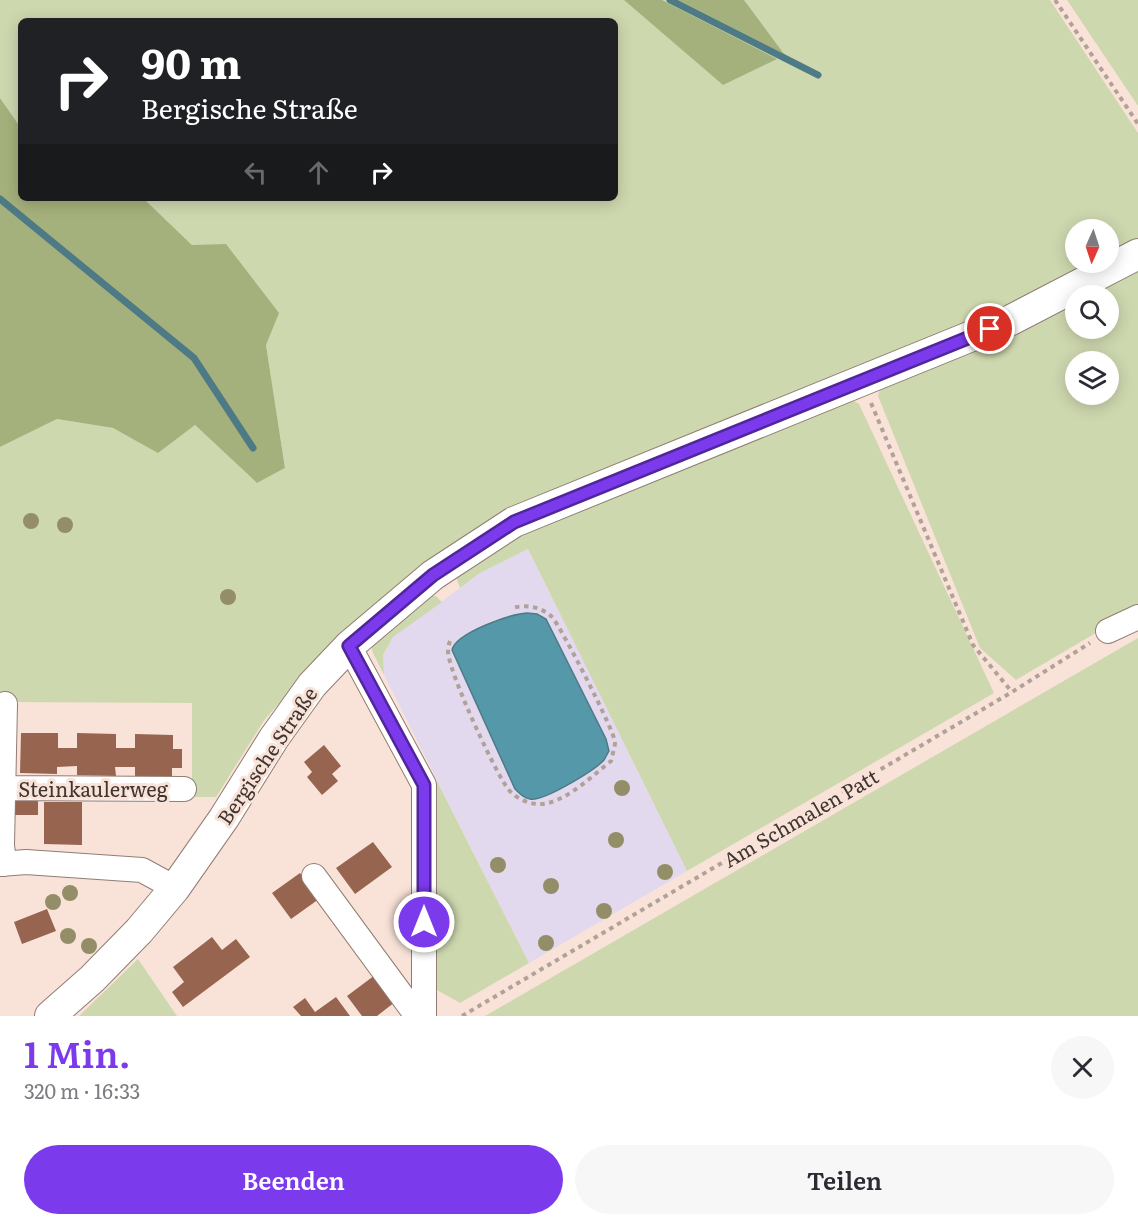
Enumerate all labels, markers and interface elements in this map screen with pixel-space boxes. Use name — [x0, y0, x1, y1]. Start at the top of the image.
text: 90 m — [141, 30, 241, 92]
icon: right — [42, 42, 120, 120]
text: Bergische Straße — [141, 87, 358, 127]
icon: left — [239, 156, 272, 189]
icon: ahead — [302, 156, 335, 189]
icon: right — [365, 156, 398, 189]
north arrow — [1065, 219, 1119, 273]
map controls — [1065, 219, 1119, 405]
button: search — [1065, 285, 1119, 339]
pin — [964, 303, 1015, 354]
icon: arrive — [973, 312, 1006, 345]
button: layers — [1065, 351, 1119, 405]
street label: Bergische Straße — [209, 680, 323, 830]
street label: Am Schmalen Patt — [717, 760, 883, 874]
street label: Steinkaulerweg — [18, 773, 169, 803]
position arrow — [392, 890, 456, 954]
text: 1 Min. — [24, 1026, 131, 1079]
button: close — [1051, 1036, 1114, 1099]
text: 320 m · 16:33 — [24, 1075, 140, 1105]
button: Beenden — [24, 1145, 563, 1214]
button: Teilen — [575, 1145, 1114, 1214]

